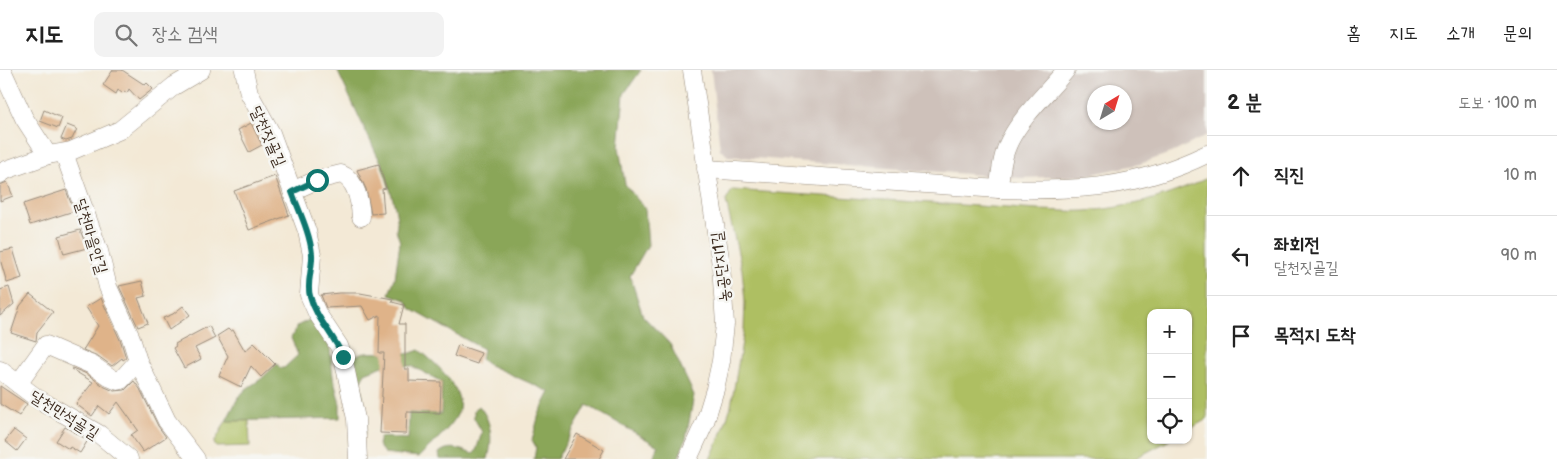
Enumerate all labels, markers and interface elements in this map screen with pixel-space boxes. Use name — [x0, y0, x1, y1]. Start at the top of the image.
search box — [94, 12, 444, 57]
text: 지도 — [25, 20, 64, 49]
icon: search — [112, 21, 140, 49]
text: 장소 검색 — [152, 23, 218, 46]
text: 홈 — [1347, 23, 1361, 44]
text: 지도 — [1389, 23, 1418, 44]
text: 소개 — [1446, 23, 1475, 44]
text: 문의 — [1503, 23, 1532, 44]
north arrow — [1087, 85, 1132, 130]
text: 2 분 — [1227, 90, 1262, 115]
text: 도보 · 100 m — [1458, 94, 1537, 113]
street label: 달천짓골길 — [246, 103, 289, 170]
icon: ahead — [1227, 162, 1255, 190]
text: 직진 — [1274, 164, 1305, 187]
text: 10 m — [1504, 166, 1537, 185]
route start — [306, 169, 329, 192]
street label: 달천마을안길 — [70, 197, 111, 276]
street label: 농공단지1길 — [708, 231, 735, 303]
text: 좌회전 — [1274, 234, 1320, 257]
icon: left — [1227, 242, 1255, 270]
text: 90 m — [1501, 246, 1537, 265]
text: 달천짓골길 — [1274, 259, 1338, 278]
map controls — [1147, 309, 1192, 444]
button: + — [1147, 309, 1192, 354]
icon: arrive — [1227, 322, 1255, 350]
text: 목적지 도착 — [1274, 324, 1356, 347]
route end — [332, 346, 355, 369]
button: − — [1147, 354, 1192, 399]
street label: 달천만석골길 — [26, 387, 102, 444]
button: locate — [1147, 399, 1192, 444]

